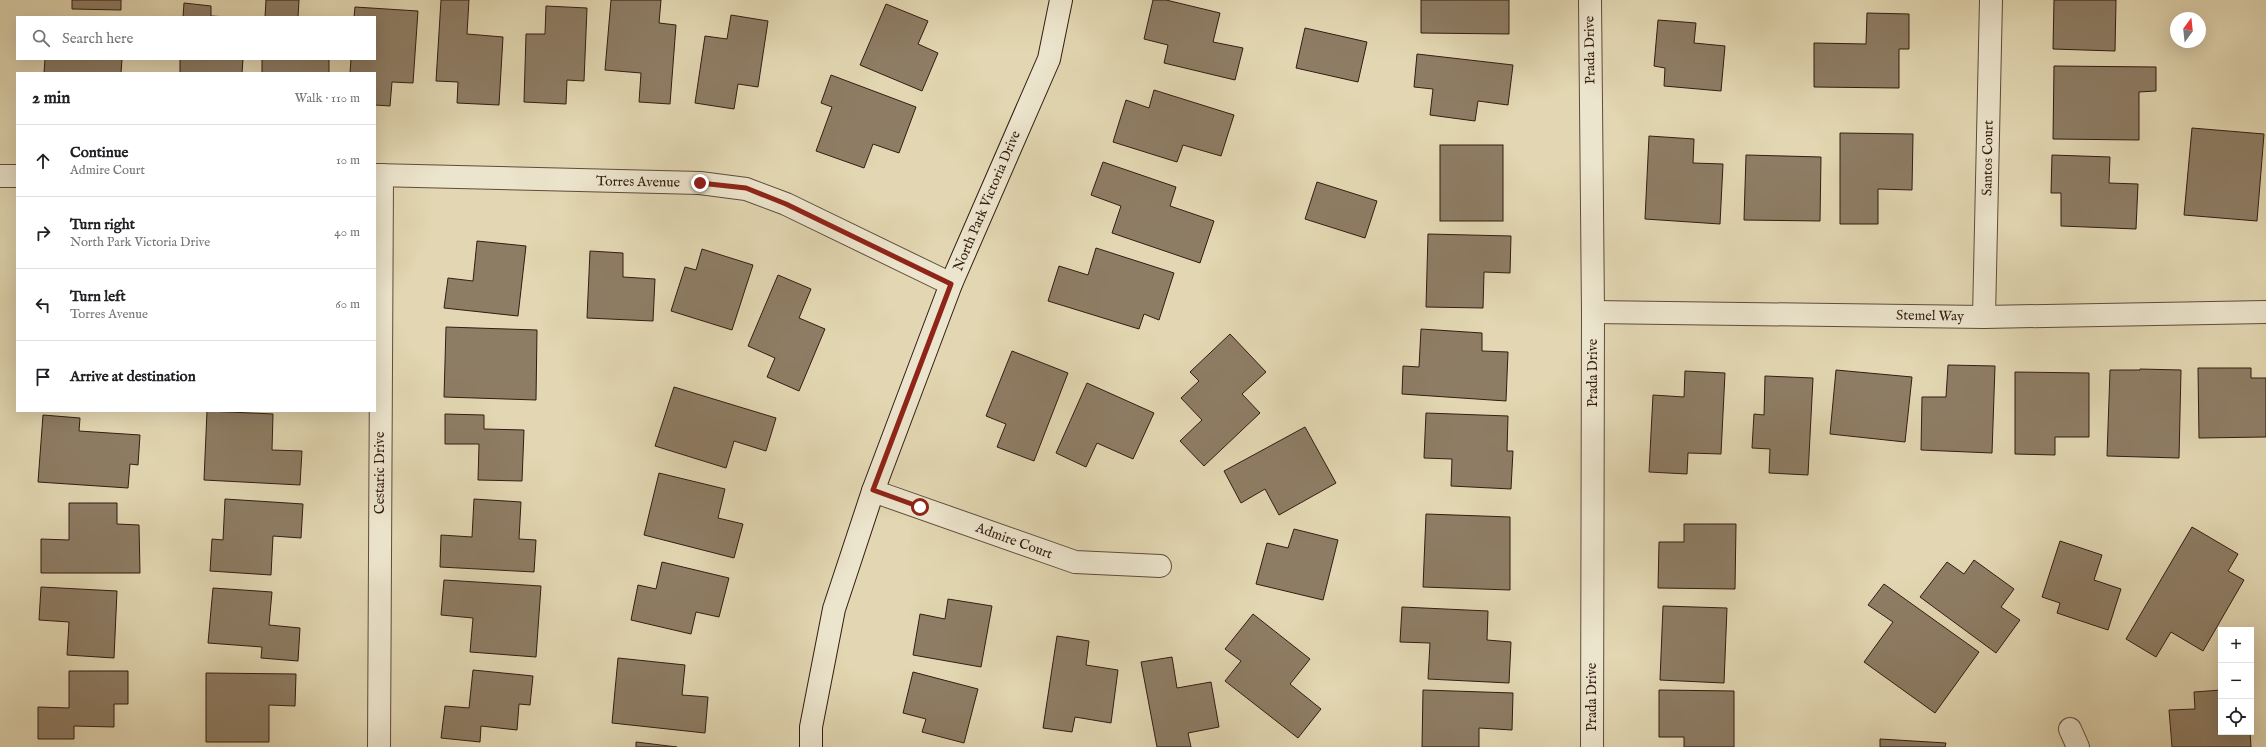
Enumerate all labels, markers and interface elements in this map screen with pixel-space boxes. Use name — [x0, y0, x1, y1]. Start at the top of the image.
north arrow — [2170, 12, 2206, 48]
street label: Prada Drive — [1580, 15, 1600, 84]
search box — [16, 16, 376, 60]
icon: search — [30, 27, 52, 49]
text: Search here — [62, 29, 133, 48]
text: 2 min — [32, 88, 70, 109]
text: Walk · 110 m — [295, 90, 360, 107]
street label: Santos Court — [1978, 120, 1998, 196]
street label: North Park Victoria Drive — [949, 127, 1025, 274]
text: Continue — [70, 143, 128, 162]
icon: ahead — [32, 150, 54, 172]
text: 10 m — [336, 152, 360, 169]
text: Admire Court — [70, 162, 145, 179]
street label: Torres Avenue — [596, 172, 681, 192]
route end — [691, 174, 709, 192]
text: Turn right — [70, 215, 135, 234]
icon: right — [32, 222, 54, 244]
text: 40 m — [334, 224, 360, 241]
text: North Park Victoria Drive — [70, 234, 210, 251]
text: Turn left — [70, 287, 126, 306]
icon: left — [32, 294, 54, 316]
text: 60 m — [335, 296, 360, 313]
text: Torres Avenue — [70, 306, 148, 323]
street label: Stemel Way — [1896, 306, 1964, 326]
street label: Prada Drive — [1584, 338, 1602, 407]
icon: arrive — [32, 366, 54, 388]
text: Arrive at destination — [70, 367, 196, 386]
street label: Cestaric Drive — [371, 431, 389, 514]
route start — [911, 498, 929, 516]
street label: Admire Court — [972, 518, 1055, 563]
map controls — [2218, 627, 2254, 735]
button: + — [2218, 627, 2254, 663]
street label: Prada Drive — [1583, 662, 1601, 731]
button: − — [2218, 663, 2254, 699]
button: locate — [2218, 699, 2254, 735]

